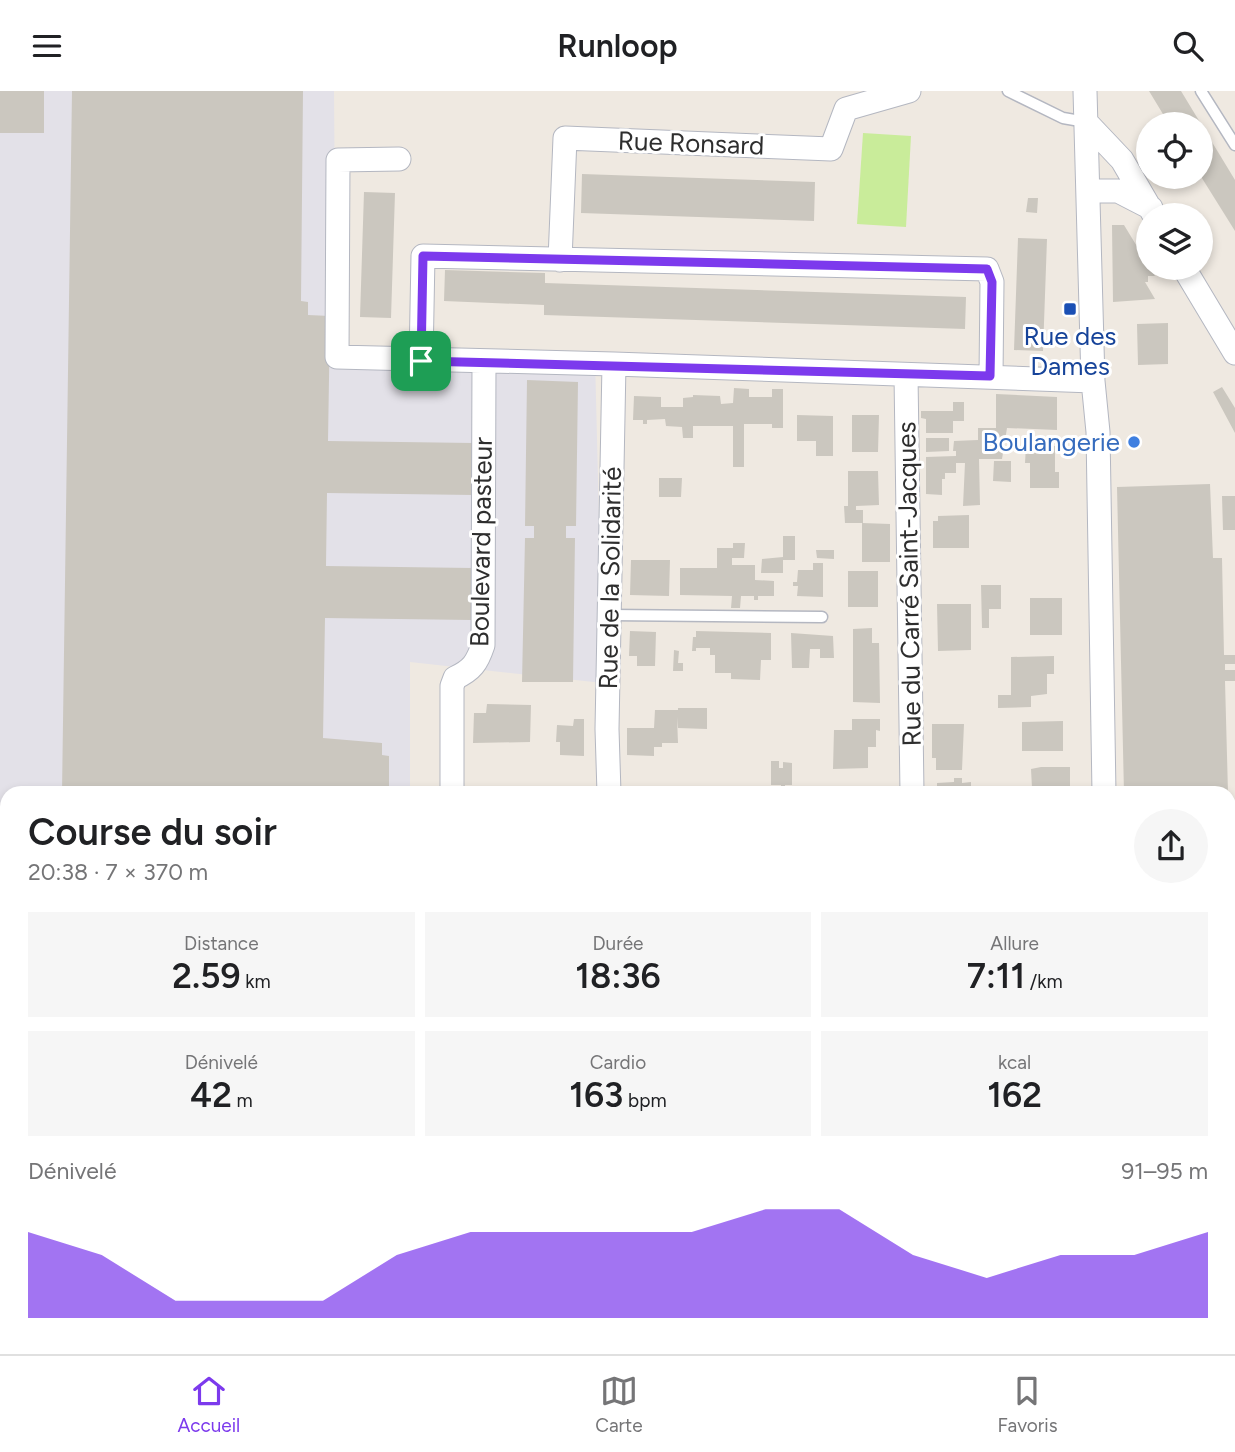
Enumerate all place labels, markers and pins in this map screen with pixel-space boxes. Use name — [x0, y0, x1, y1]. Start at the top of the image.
marker: Rue des Dames — [1062, 301, 1078, 317]
place label: Rue des Dames — [1024, 320, 1116, 382]
pin — [391, 331, 451, 391]
place label: Boulangerie — [983, 426, 1120, 458]
marker: Boulangerie — [1126, 434, 1142, 450]

